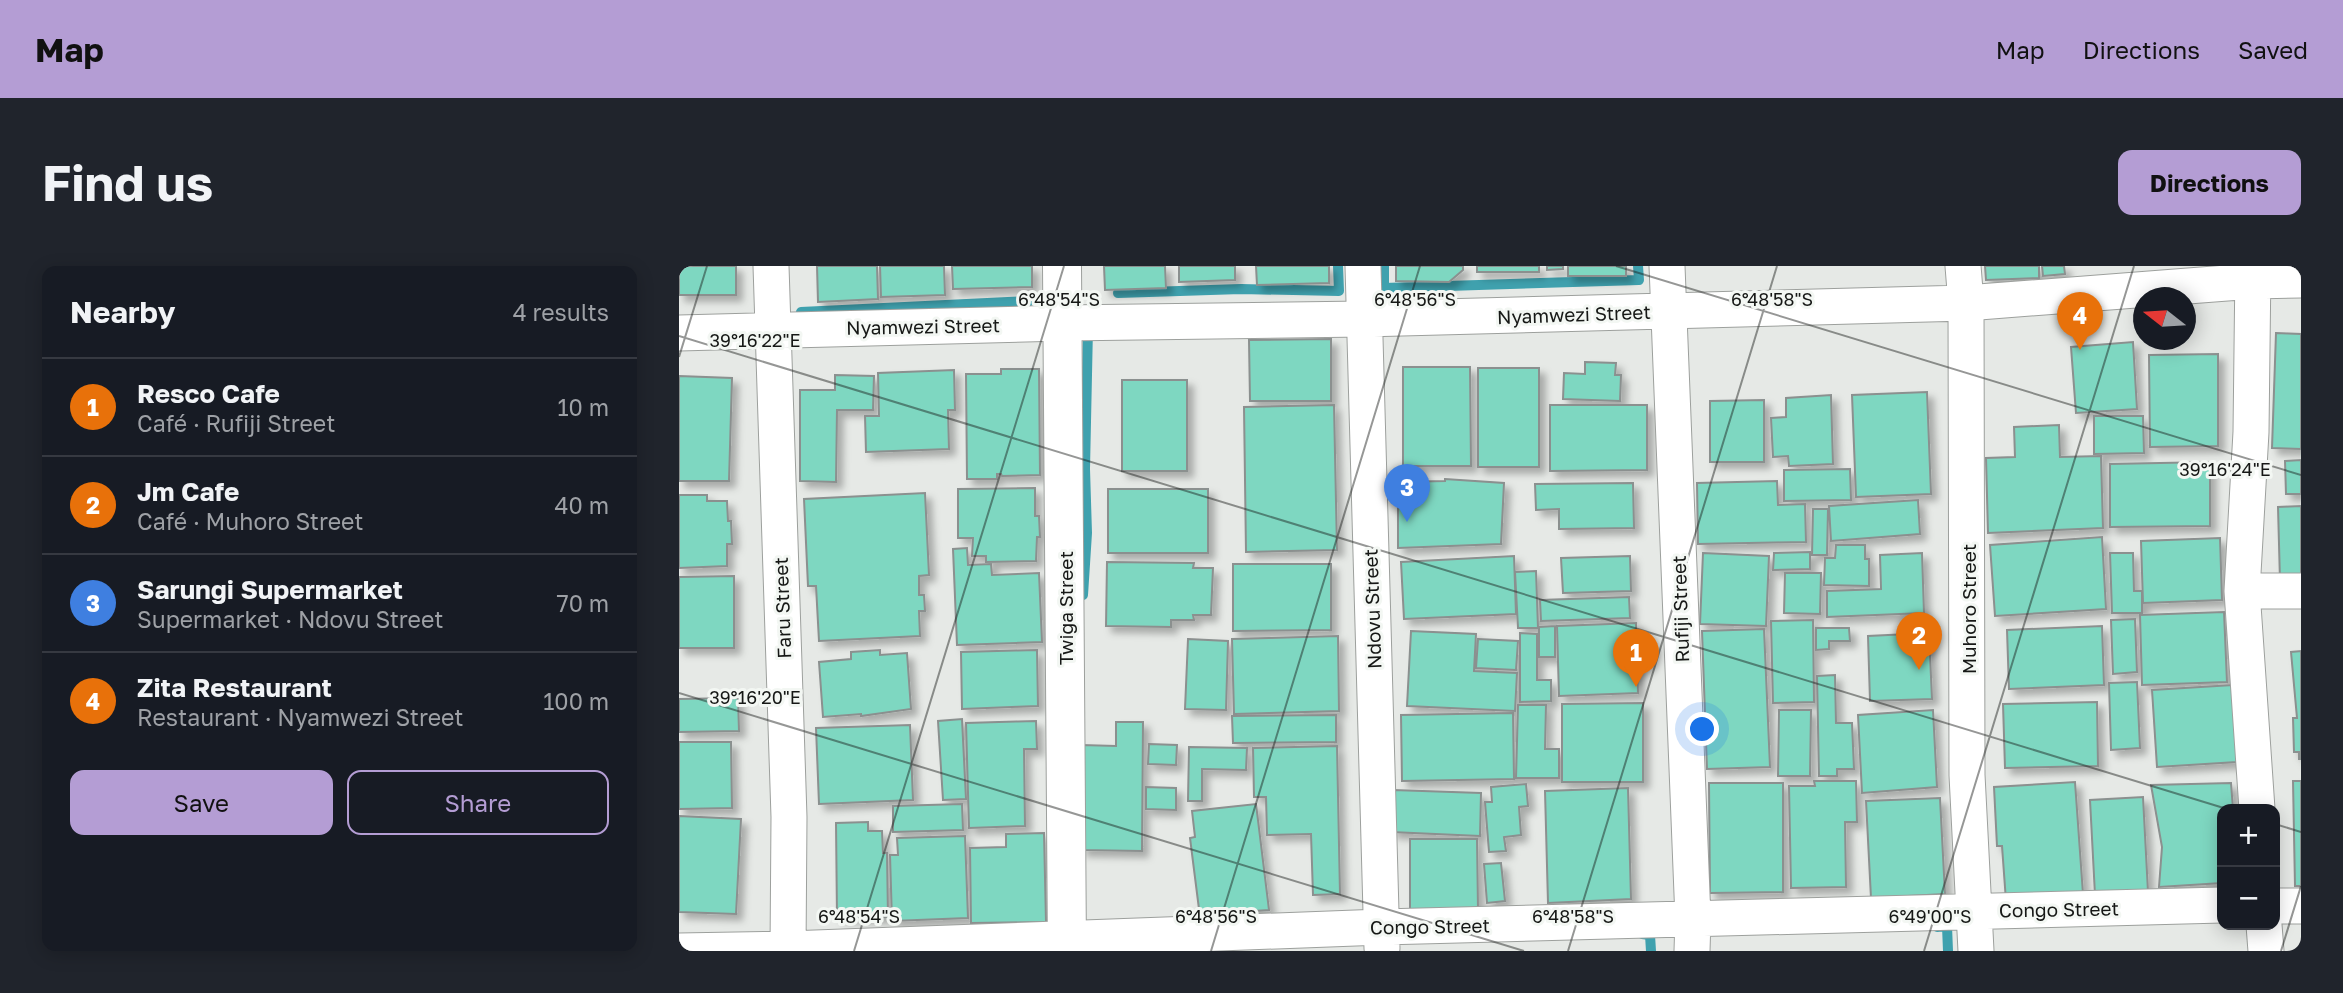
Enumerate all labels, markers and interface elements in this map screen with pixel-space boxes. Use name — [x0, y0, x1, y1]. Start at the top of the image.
text: Map — [35, 30, 104, 69]
text: Map — [1996, 35, 2045, 64]
text: Directions — [2083, 35, 2200, 64]
text: Saved — [2238, 35, 2308, 64]
button: Directions — [2118, 150, 2301, 215]
text: Find us — [42, 153, 213, 212]
north arrow — [2133, 287, 2196, 350]
text: 6°48'54"S — [1018, 288, 1100, 310]
text: 6°48'56"S — [1374, 288, 1456, 310]
text: 6°48'58"S — [1731, 288, 1813, 310]
pin: 4 — [2057, 292, 2103, 350]
text: Nearby — [70, 294, 175, 330]
text: 4 results — [513, 298, 609, 326]
street label: Nyamwezi Street — [1497, 300, 1651, 328]
street label: Nyamwezi Street — [846, 313, 1000, 339]
text: 39°16'22"E — [710, 329, 800, 351]
text: Resco Cafe — [137, 378, 280, 409]
text: 1 — [87, 393, 99, 421]
text: 10 m — [557, 393, 609, 421]
text: Café · Rufiji Street — [137, 409, 335, 437]
text: 39°16'24"E — [2179, 458, 2271, 480]
pin: 3 — [1384, 464, 1430, 522]
text: Jm Cafe — [137, 476, 239, 507]
text: 2 — [86, 491, 100, 519]
text: 40 m — [555, 491, 609, 519]
text: Café · Muhoro Street — [137, 507, 364, 535]
street label: Muhoro Street — [1957, 544, 1980, 674]
street label: Ndovu Street — [1358, 548, 1386, 670]
street label: Twiga Street — [1054, 551, 1077, 665]
street label: Rufiji Street — [1667, 555, 1693, 663]
street label: Faru Street — [769, 557, 795, 659]
text: Sarungi Supermarket — [137, 574, 403, 605]
text: 3 — [86, 589, 100, 617]
text: 70 m — [556, 589, 609, 617]
text: Supermarket · Ndovu Street — [137, 605, 443, 633]
pin: 2 — [1896, 612, 1942, 670]
pin: 1 — [1613, 629, 1659, 687]
text: Zita Restaurant — [137, 672, 332, 703]
text: 39°16'20"E — [709, 686, 801, 708]
text: 4 — [86, 687, 100, 715]
text: 100 m — [543, 687, 609, 715]
text: Restaurant · Nyamwezi Street — [137, 703, 464, 731]
your location — [1685, 712, 1719, 746]
button: Save — [70, 770, 333, 835]
button: Share — [347, 770, 609, 835]
map controls — [2217, 804, 2280, 930]
button: + — [2217, 804, 2280, 867]
button: − — [2217, 867, 2280, 930]
street label: Congo Street — [1999, 896, 2119, 922]
text: 6°48'54"S — [818, 905, 900, 927]
text: 6°48'56"S — [1175, 905, 1257, 927]
text: 6°48'58"S — [1532, 905, 1614, 927]
text: 6°49'00"S — [1889, 905, 1971, 927]
street label: Congo Street — [1370, 913, 1490, 939]

